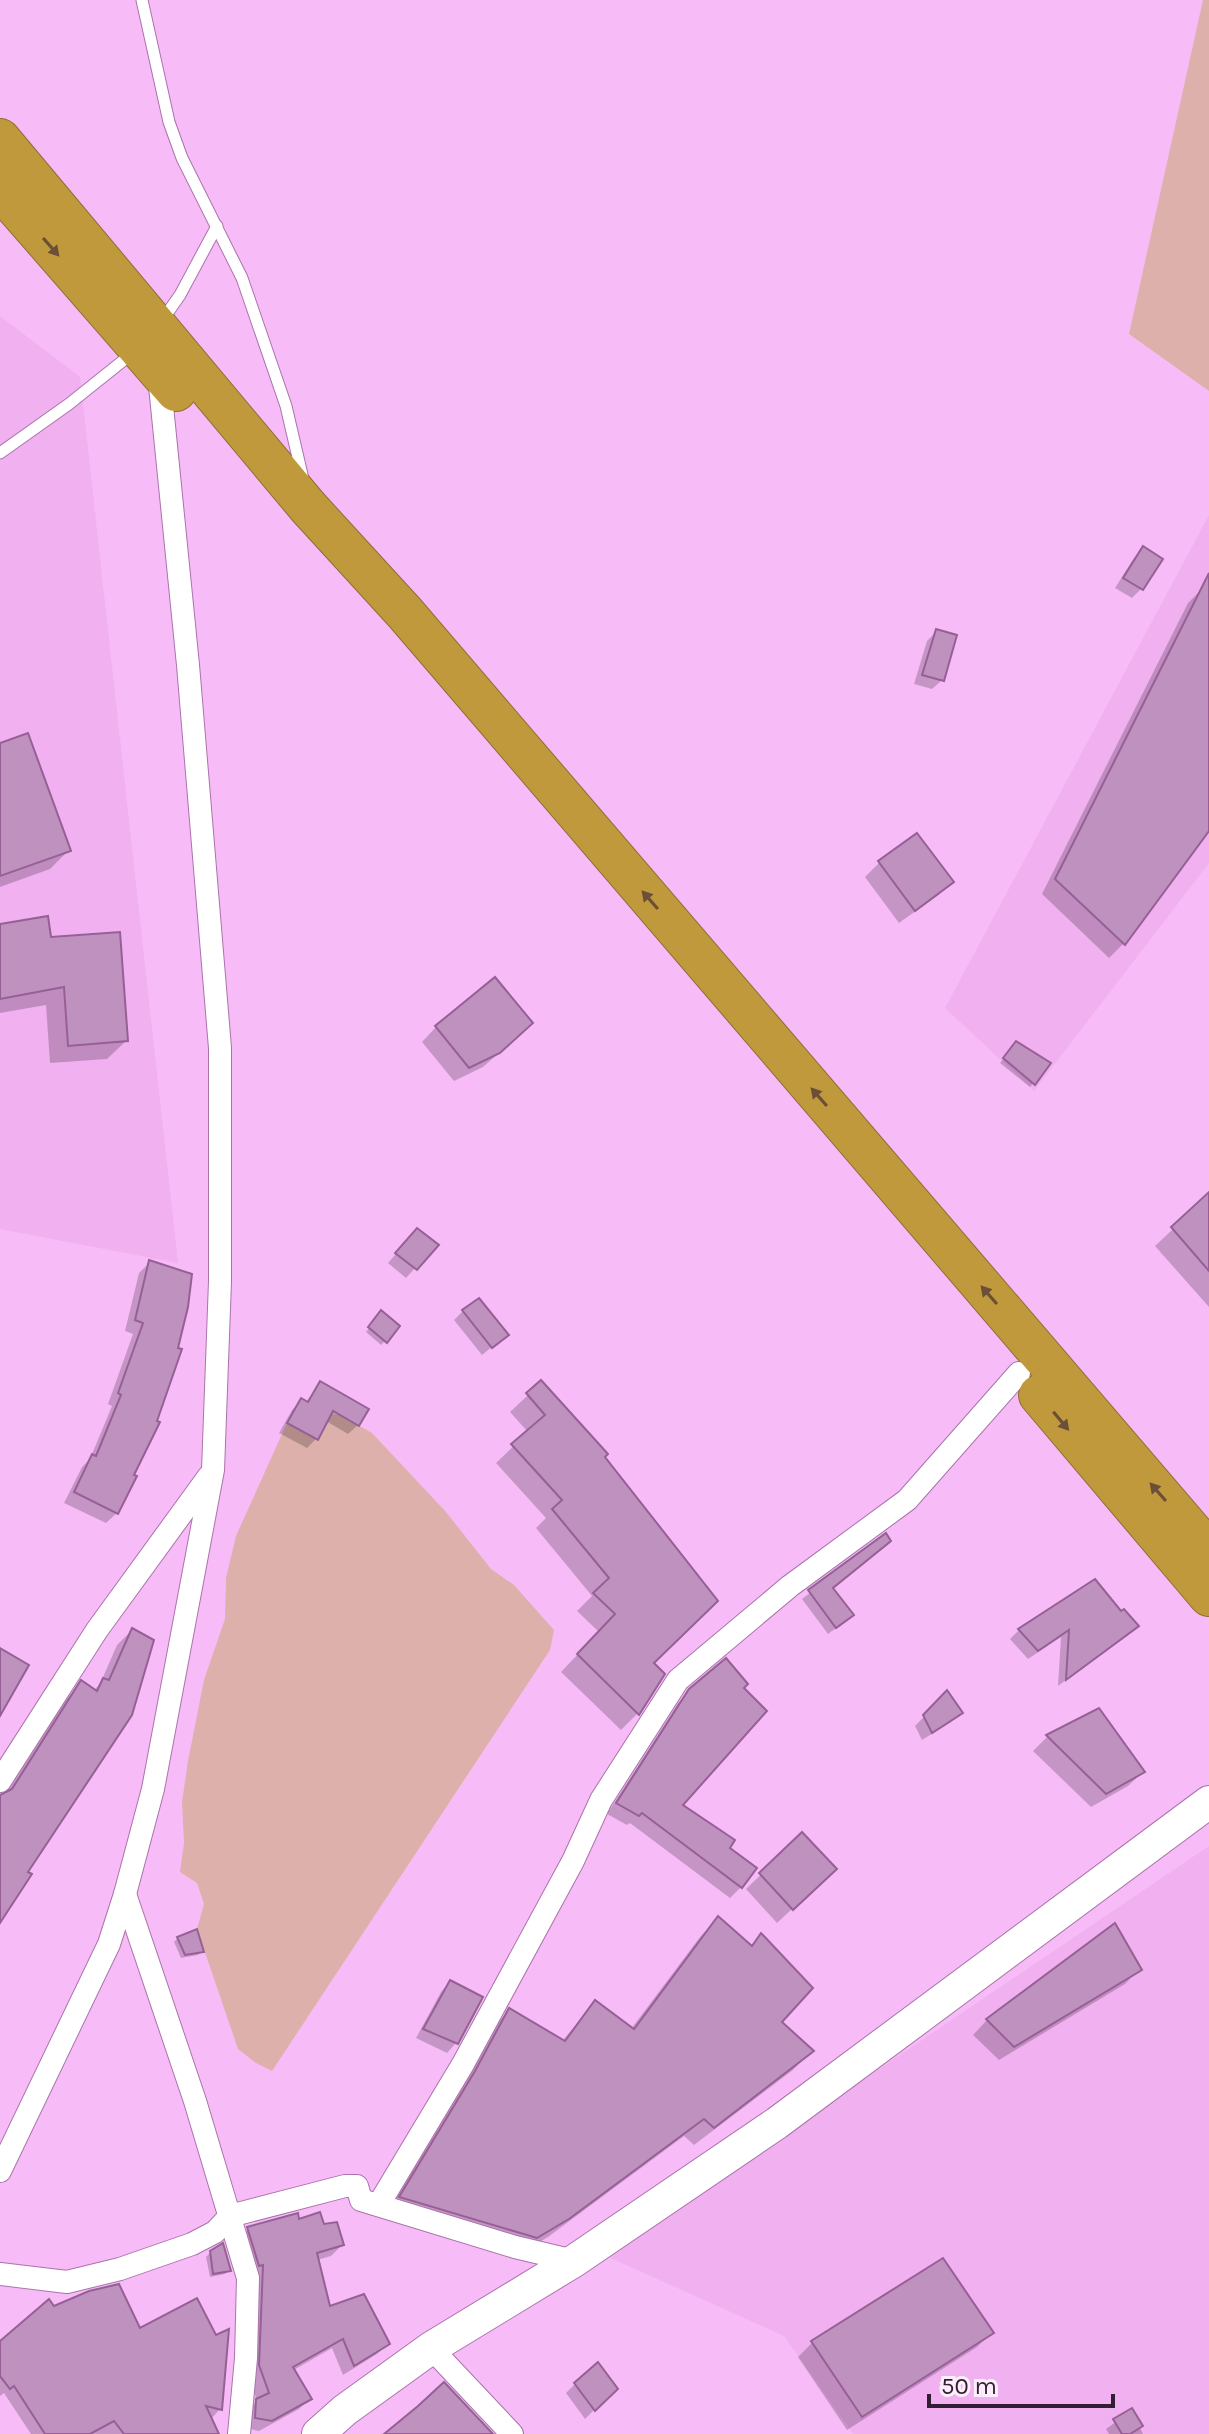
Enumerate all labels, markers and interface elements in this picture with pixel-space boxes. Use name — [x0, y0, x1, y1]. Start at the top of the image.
one-way arrow — [42, 237, 59, 257]
one-way arrow — [642, 890, 659, 910]
one-way arrow — [811, 1088, 828, 1108]
one-way arrow — [980, 1285, 998, 1304]
one-way arrow — [1051, 1411, 1069, 1431]
one-way arrow — [1150, 1482, 1167, 1502]
scale bar — [929, 2358, 1113, 2408]
text: 50 m — [941, 2372, 997, 2400]

